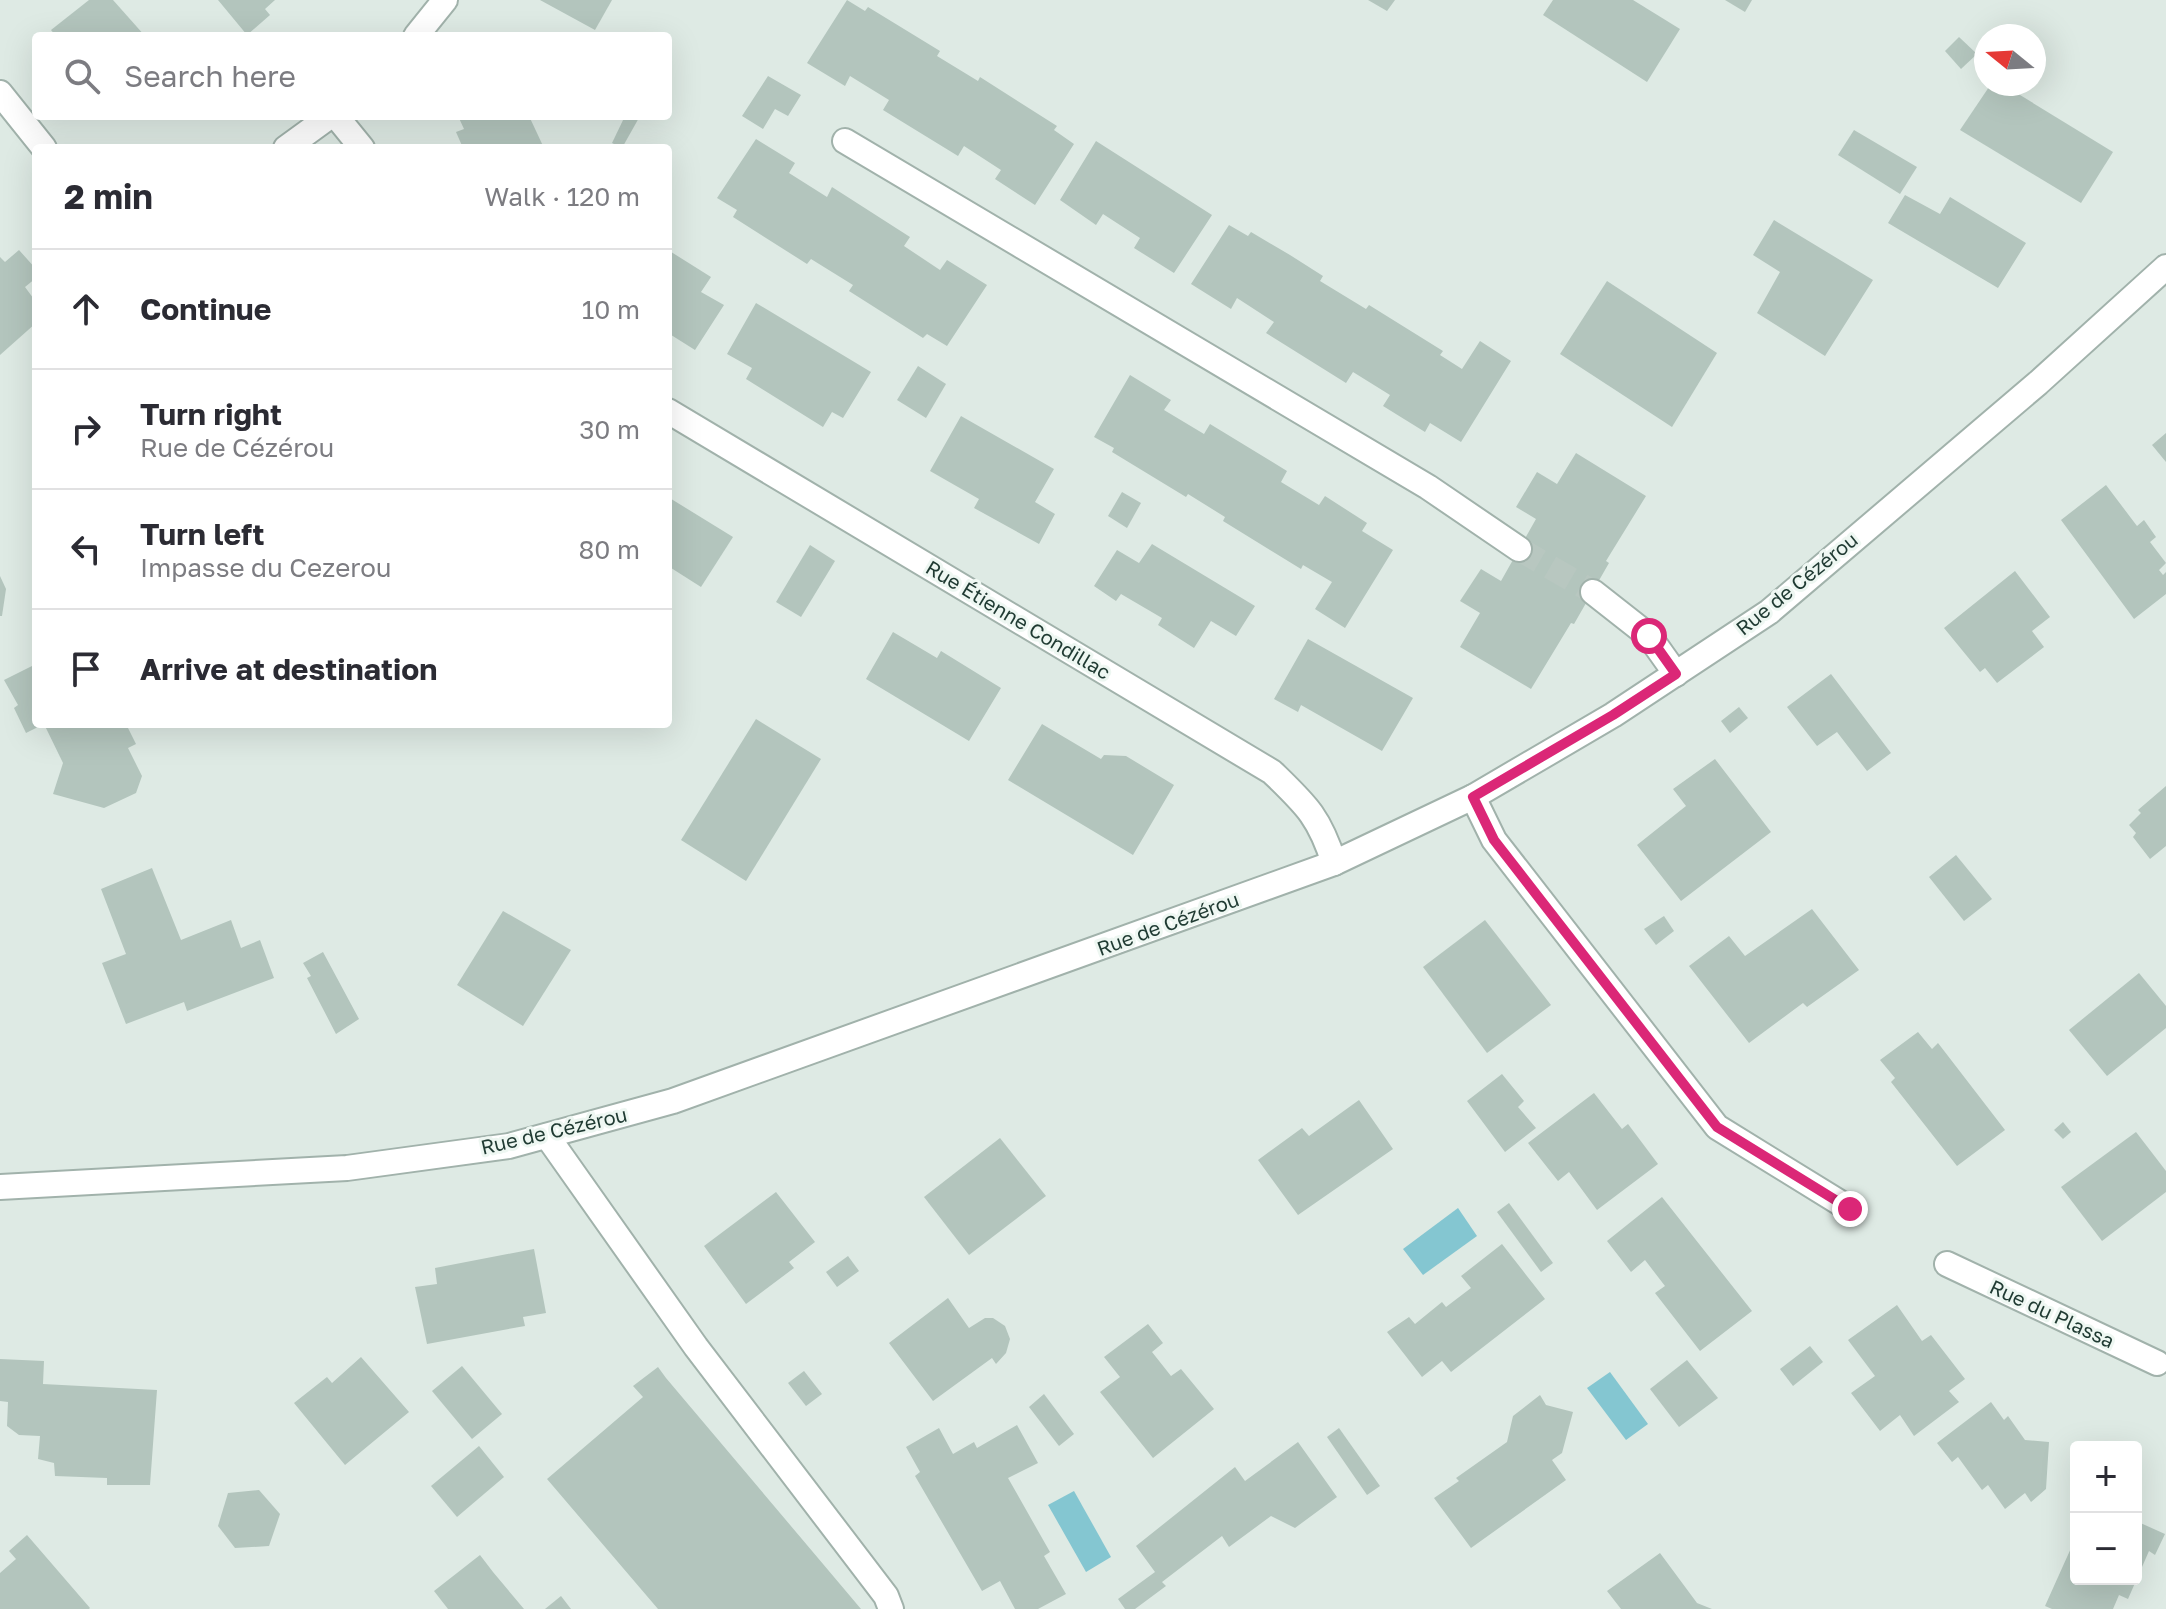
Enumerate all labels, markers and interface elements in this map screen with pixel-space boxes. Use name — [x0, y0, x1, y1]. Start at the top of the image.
north arrow — [1974, 24, 2046, 96]
search box — [32, 32, 672, 120]
icon: search — [60, 54, 104, 98]
text: Search here — [124, 58, 296, 94]
text: 2 min — [64, 176, 153, 216]
text: Walk · 120 m — [484, 181, 640, 212]
icon: ahead — [64, 287, 108, 331]
text: Continue — [140, 291, 271, 327]
text: 10 m — [582, 294, 640, 325]
text: Turn right — [140, 396, 282, 432]
icon: right — [64, 407, 108, 451]
text: 30 m — [579, 414, 640, 445]
text: Rue de Cézérou — [140, 432, 334, 463]
text: Turn left — [140, 516, 265, 552]
icon: left — [64, 527, 108, 571]
street label: Rue de Cézérou — [1731, 527, 1862, 640]
text: 80 m — [579, 534, 640, 565]
text: Impasse du Cezerou — [140, 552, 392, 583]
street label: Rue Étienne Condillac — [922, 555, 1115, 684]
route start — [1631, 618, 1667, 654]
icon: arrive — [64, 647, 108, 691]
text: Arrive at destination — [140, 651, 437, 687]
street label: Rue de Cézérou — [1093, 886, 1242, 960]
street label: Rue de Cézérou — [478, 1102, 629, 1159]
route end — [1832, 1191, 1868, 1227]
street label: Rue du Plassa — [1986, 1274, 2118, 1352]
map controls — [2070, 1441, 2142, 1585]
button: + — [2070, 1441, 2142, 1513]
button: − — [2070, 1513, 2142, 1585]

